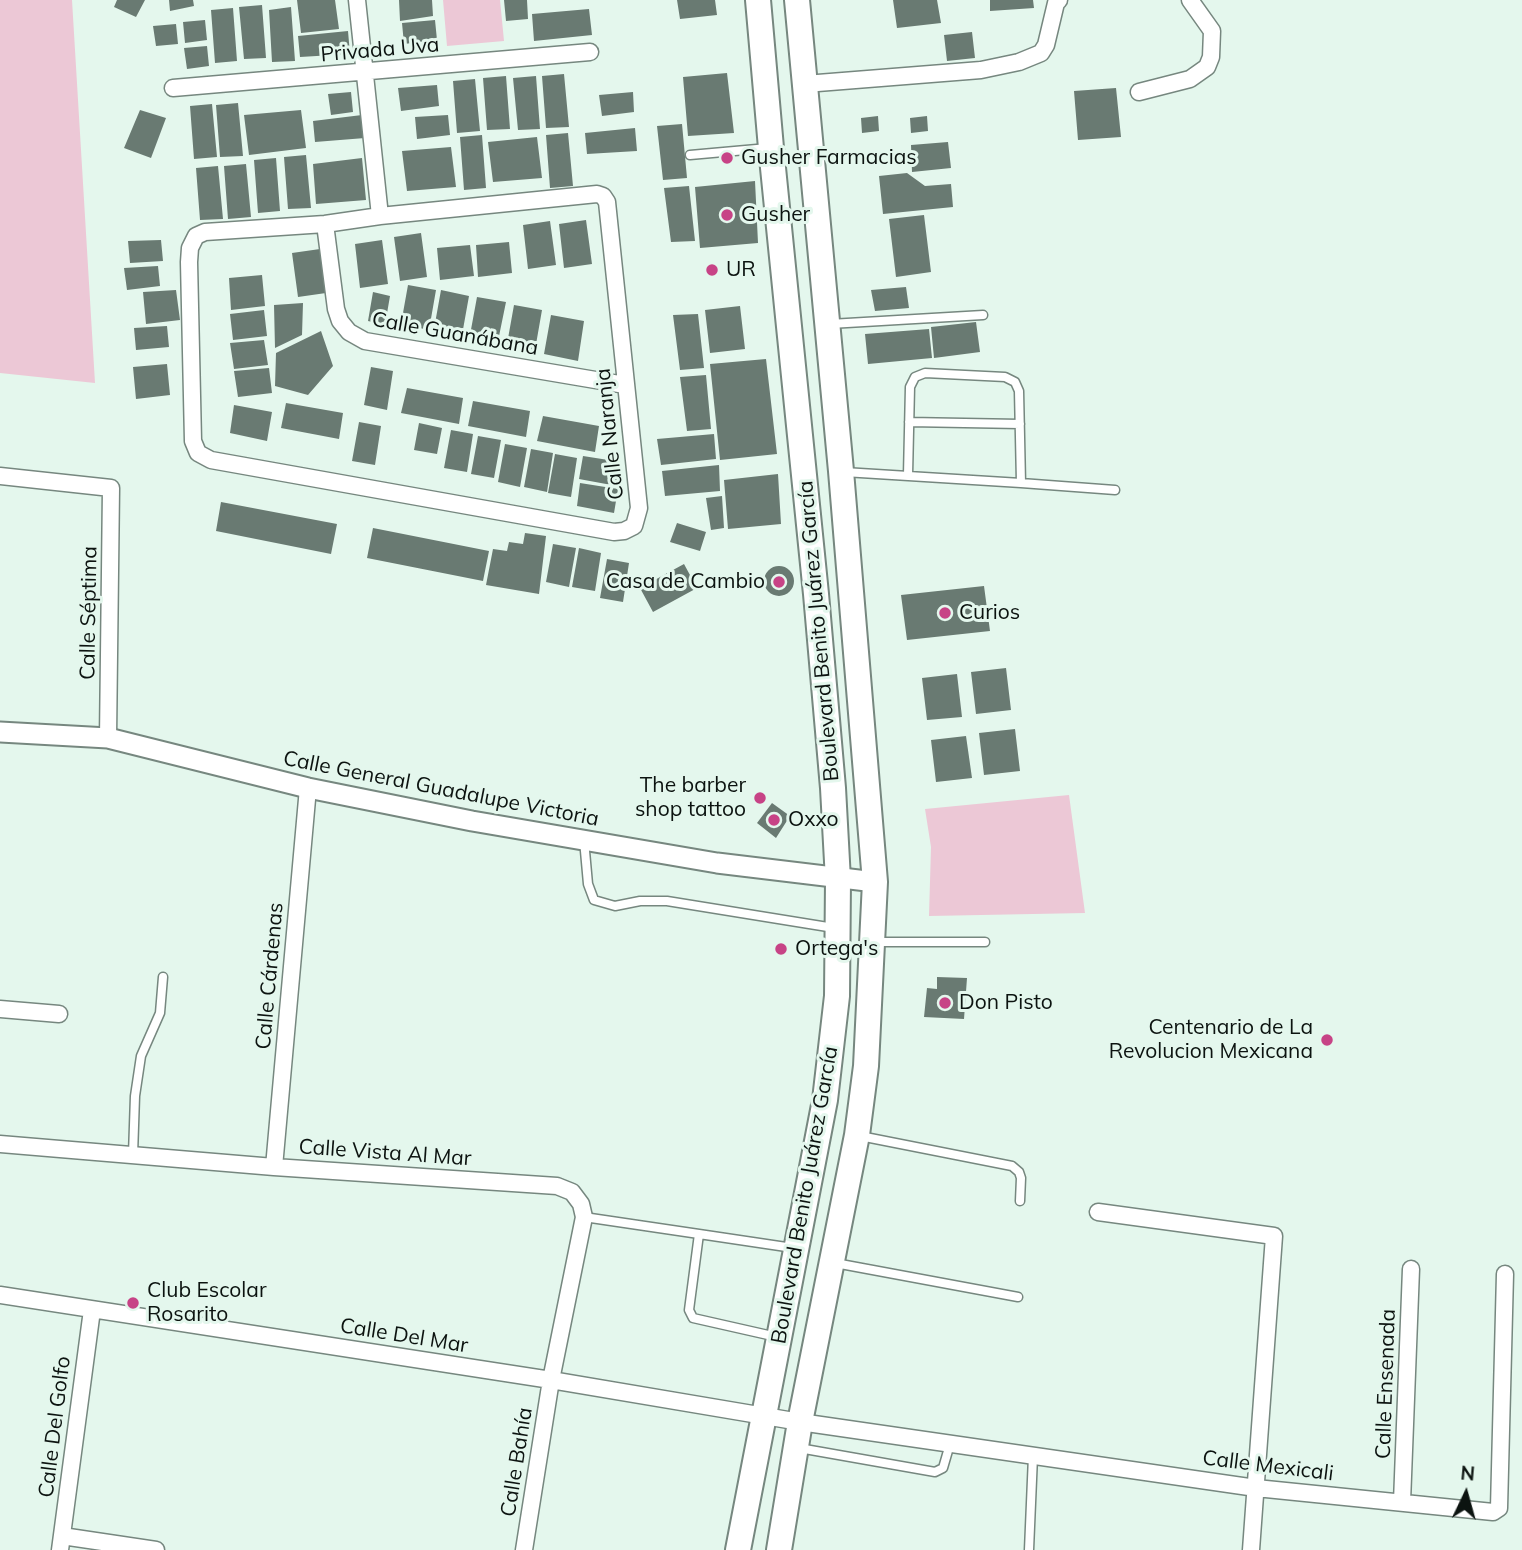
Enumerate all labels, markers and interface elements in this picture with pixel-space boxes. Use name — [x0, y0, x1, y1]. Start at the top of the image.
street label: Privada Uva — [320, 32, 440, 68]
place label: Gusher Farmacias — [741, 145, 917, 171]
marker: Gusher Farmacias — [719, 150, 735, 166]
place label: Gusher — [741, 202, 810, 228]
marker: Gusher — [719, 207, 735, 223]
place label: UR — [726, 257, 756, 283]
marker: UR — [704, 262, 720, 278]
street label: Calle Guanábana — [370, 307, 540, 361]
street label: Calle Naranja — [591, 367, 629, 501]
street label: Boulevard Benito Juárez García — [793, 480, 845, 782]
street label: Calle Séptima — [75, 546, 103, 680]
place label: Casa de Cambio — [606, 569, 765, 595]
marker: Casa de Cambio — [771, 574, 787, 590]
place label: Curios — [959, 600, 1020, 626]
marker: Curios — [937, 605, 953, 621]
street label: Calle General Guadalupe Victoria — [281, 746, 601, 832]
place label: The barber shop tattoo — [635, 773, 746, 823]
marker: The barber shop tattoo — [752, 790, 768, 806]
place label: Oxxo — [788, 807, 838, 833]
marker: Oxxo — [766, 812, 782, 828]
street label: Calle Cárdenas — [251, 902, 289, 1050]
place label: Ortega's — [795, 936, 878, 962]
marker: Ortega's — [773, 941, 789, 957]
place label: Don Pisto — [959, 990, 1053, 1016]
marker: Don Pisto — [937, 995, 953, 1011]
place label: Centenario de La Revolucion Mexicana — [1109, 1015, 1313, 1065]
marker: Centenario de La Revolucion Mexicana — [1319, 1032, 1335, 1048]
street label: Boulevard Benito Juárez García — [766, 1044, 844, 1346]
street label: Calle Vista Al Mar — [298, 1134, 472, 1172]
place label: Club Escolar Rosarito — [147, 1278, 267, 1328]
marker: Club Escolar Rosarito — [125, 1295, 141, 1311]
street label: Calle Ensenada — [1371, 1309, 1401, 1459]
street label: Calle Del Mar — [338, 1313, 470, 1359]
street label: Calle Del Golfo — [34, 1355, 76, 1499]
street label: Calle Bahía — [496, 1406, 538, 1518]
street label: Calle Mexicali — [1201, 1445, 1335, 1487]
north arrow — [1431, 1459, 1501, 1529]
text: N — [1460, 1460, 1476, 1486]

